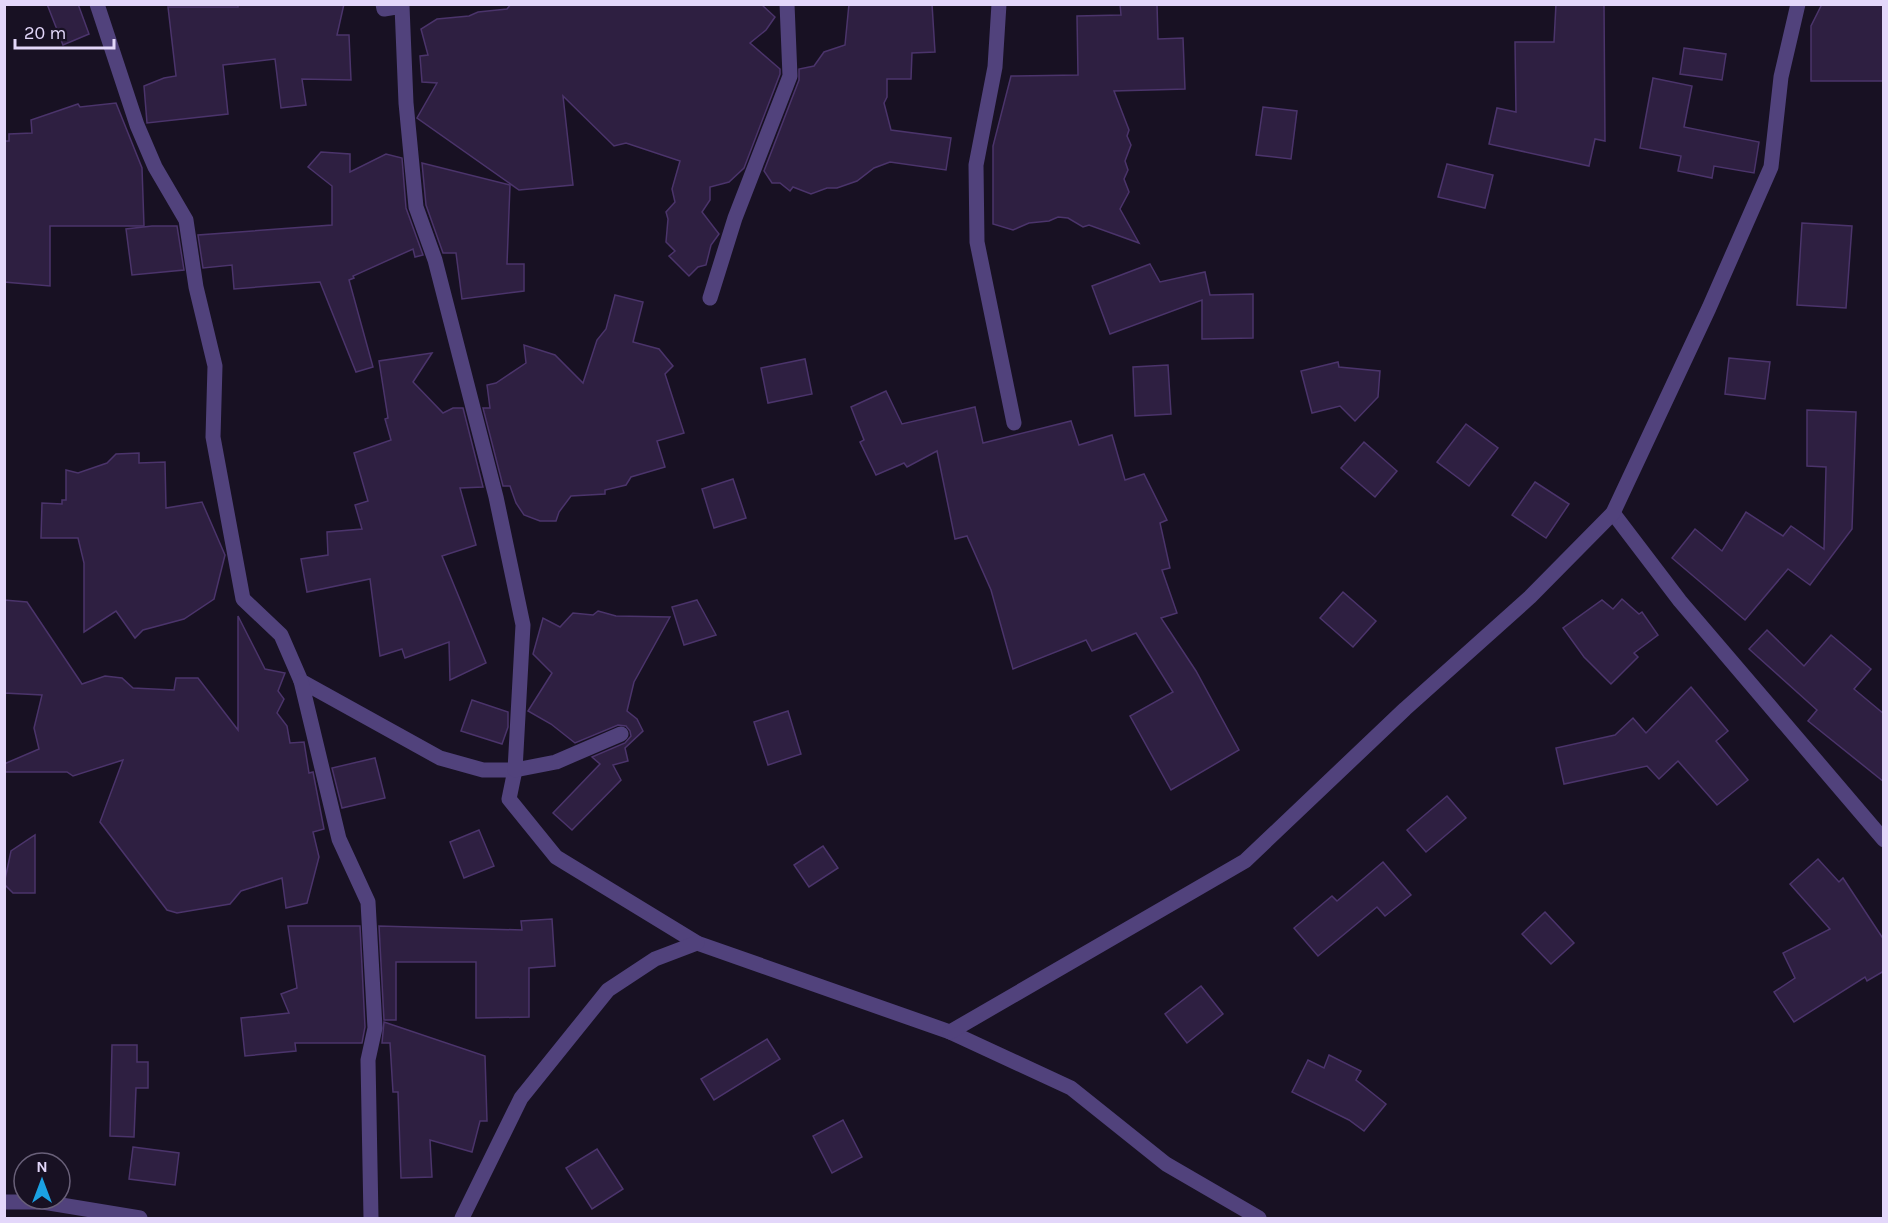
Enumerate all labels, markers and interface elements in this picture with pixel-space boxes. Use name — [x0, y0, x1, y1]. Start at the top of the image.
scale bar — [15, 12, 114, 50]
text: 20 m — [24, 22, 66, 44]
north arrow — [12, 1151, 72, 1211]
text: N — [36, 1157, 48, 1176]

